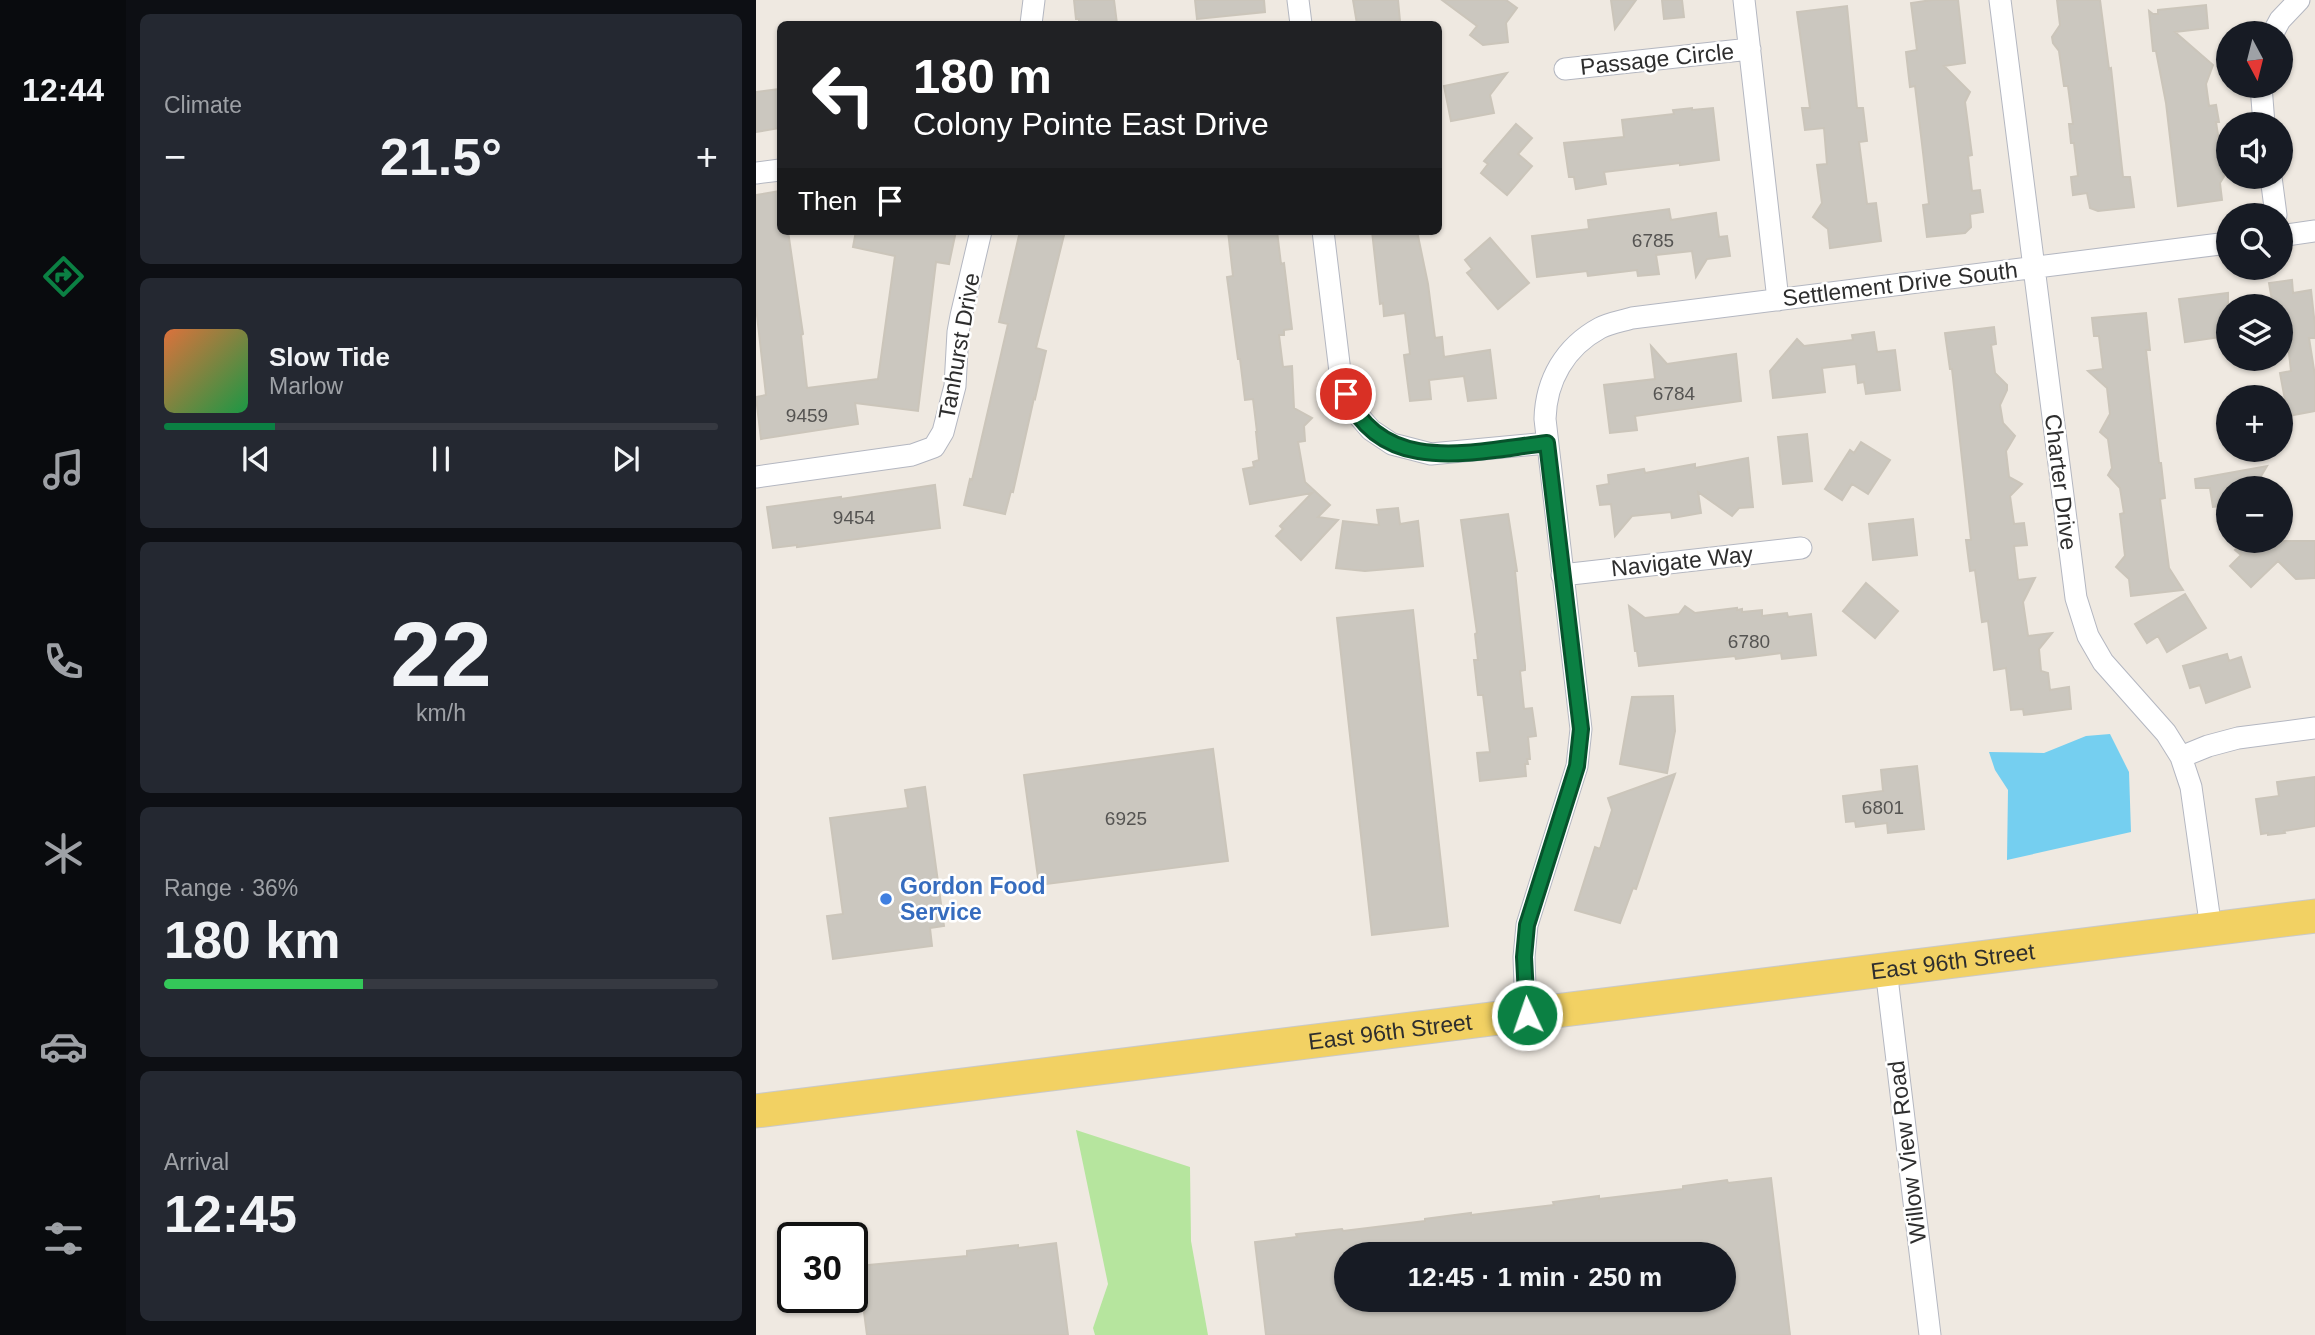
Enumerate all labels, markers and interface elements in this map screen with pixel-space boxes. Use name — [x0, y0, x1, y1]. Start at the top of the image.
north arrow — [2216, 21, 2292, 98]
map controls — [2216, 21, 2293, 553]
street label: Passage Circle — [1579, 38, 1735, 80]
icon: left — [798, 49, 889, 140]
text: 180 m — [913, 49, 1052, 103]
text: 12:44 — [22, 72, 104, 108]
text: Climate — [164, 92, 242, 118]
text: Colony Pointe East Drive — [913, 106, 1269, 142]
button: sound — [2216, 112, 2293, 189]
text: 21.5° — [380, 128, 502, 186]
text: − — [164, 136, 186, 178]
text: + — [696, 136, 718, 178]
icon: arrive — [871, 182, 909, 220]
text: Then — [798, 186, 857, 216]
button: search — [2216, 203, 2293, 280]
house number: 6785 — [1632, 230, 1674, 251]
icon: directions — [39, 252, 88, 301]
street label: Settlement Drive South — [1781, 257, 2019, 311]
street label: Tanhurst Drive — [933, 271, 985, 421]
button: layers — [2216, 294, 2293, 371]
text: Slow Tide — [269, 342, 390, 372]
pin — [1316, 364, 1376, 424]
text: Marlow — [269, 373, 343, 399]
icon: arrive — [1327, 375, 1365, 413]
house number: 6784 — [1653, 383, 1696, 404]
button: + — [2216, 385, 2293, 462]
house number: 9459 — [786, 405, 828, 426]
street label: Charter Drive — [2040, 413, 2082, 551]
icon: previous — [237, 440, 275, 478]
icon: pause — [422, 440, 460, 478]
icon: next — [607, 440, 645, 478]
icon: music — [39, 445, 88, 494]
button: − — [2216, 476, 2293, 553]
house number: 9454 — [833, 507, 876, 528]
street label: Navigate Way — [1610, 541, 1755, 581]
text: 22 — [390, 604, 492, 705]
house number: 6780 — [1728, 631, 1770, 652]
icon: phone — [39, 637, 88, 686]
text: km/h — [416, 700, 466, 726]
house number: 6801 — [1862, 797, 1904, 818]
house number: 6925 — [1105, 808, 1147, 829]
icon: climate — [39, 829, 88, 878]
place label: Gordon Food Service — [900, 873, 1046, 925]
text: Range · 36% — [164, 875, 298, 901]
marker: Gordon Food Service — [878, 891, 894, 907]
text: 180 km — [164, 911, 340, 969]
street label: East 96th Street — [1869, 938, 2037, 984]
position arrow — [1490, 978, 1564, 1052]
street label: East 96th Street — [1307, 1008, 1474, 1055]
icon: car — [39, 1022, 88, 1071]
street label: Willow View Road — [1883, 1059, 1931, 1245]
text: Arrival — [164, 1149, 229, 1175]
text: 12:45 — [164, 1185, 297, 1243]
icon: filters — [39, 1214, 88, 1263]
speed limit sign: 30 — [777, 1222, 868, 1313]
text: 12:45 · 1 min · 250 m — [1408, 1262, 1662, 1292]

